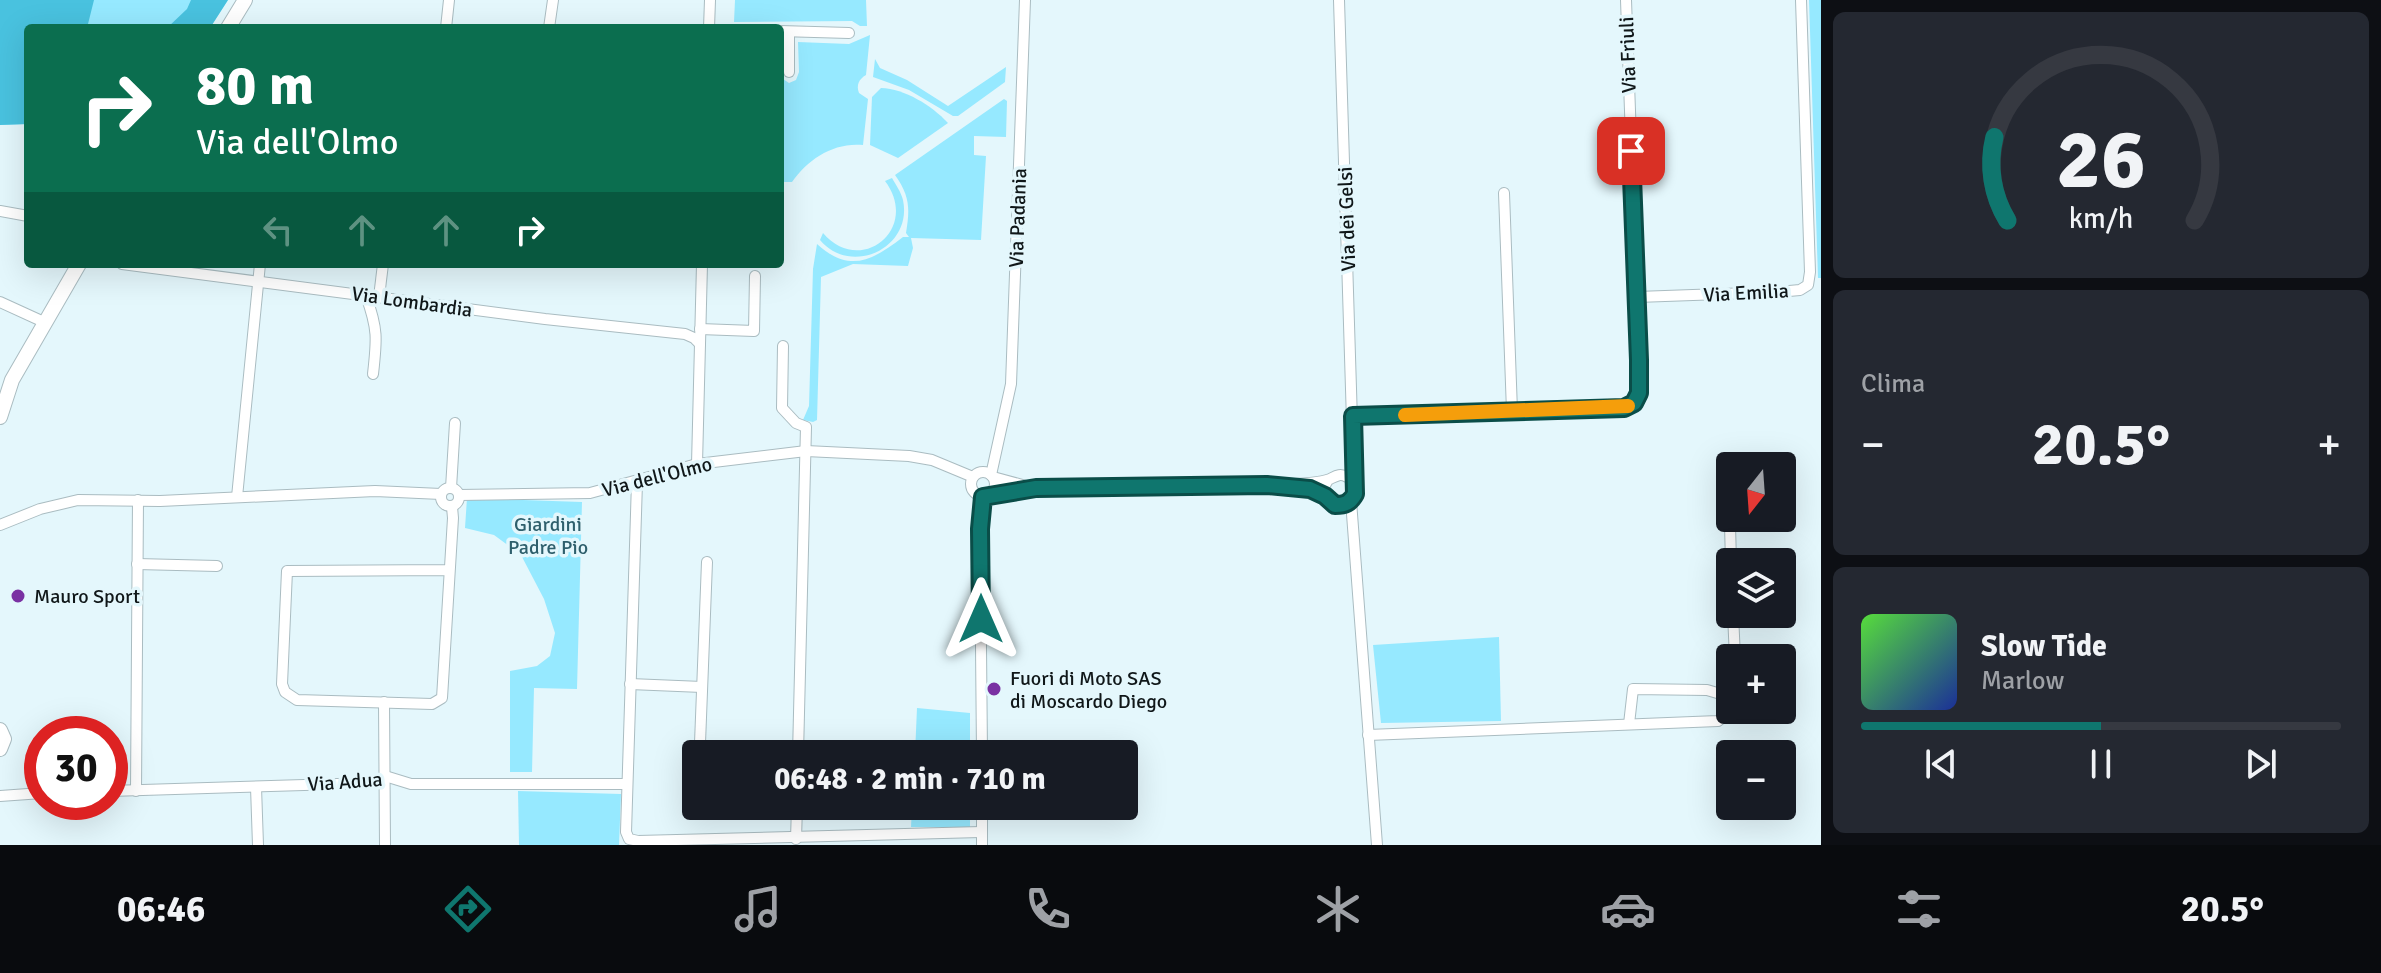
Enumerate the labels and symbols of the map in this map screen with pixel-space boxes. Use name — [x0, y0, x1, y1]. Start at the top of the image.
street label: Via Friuli — [1614, 16, 1642, 94]
pin — [1597, 117, 1665, 185]
street label: Via dei Gelsi — [1333, 166, 1361, 272]
street label: Via Padania — [1004, 168, 1032, 268]
street label: Via Emilia — [1703, 278, 1789, 308]
street label: Via Lombardia — [350, 281, 474, 323]
street label: Via dell'Olmo — [599, 451, 715, 503]
north arrow — [1716, 452, 1796, 532]
park label: Giardini Padre Pio — [508, 512, 588, 560]
position arrow — [939, 577, 1023, 661]
place label: Mauro Sport — [34, 584, 140, 609]
marker: Mauro Sport — [9, 587, 27, 605]
place label: Fuori di Moto SAS di Moscardo Diego — [1010, 666, 1167, 714]
marker: Fuori di Moto SAS di Moscardo Diego — [985, 680, 1003, 698]
speed limit sign: 30 — [24, 716, 128, 820]
street label: Via Adua — [307, 767, 383, 797]

